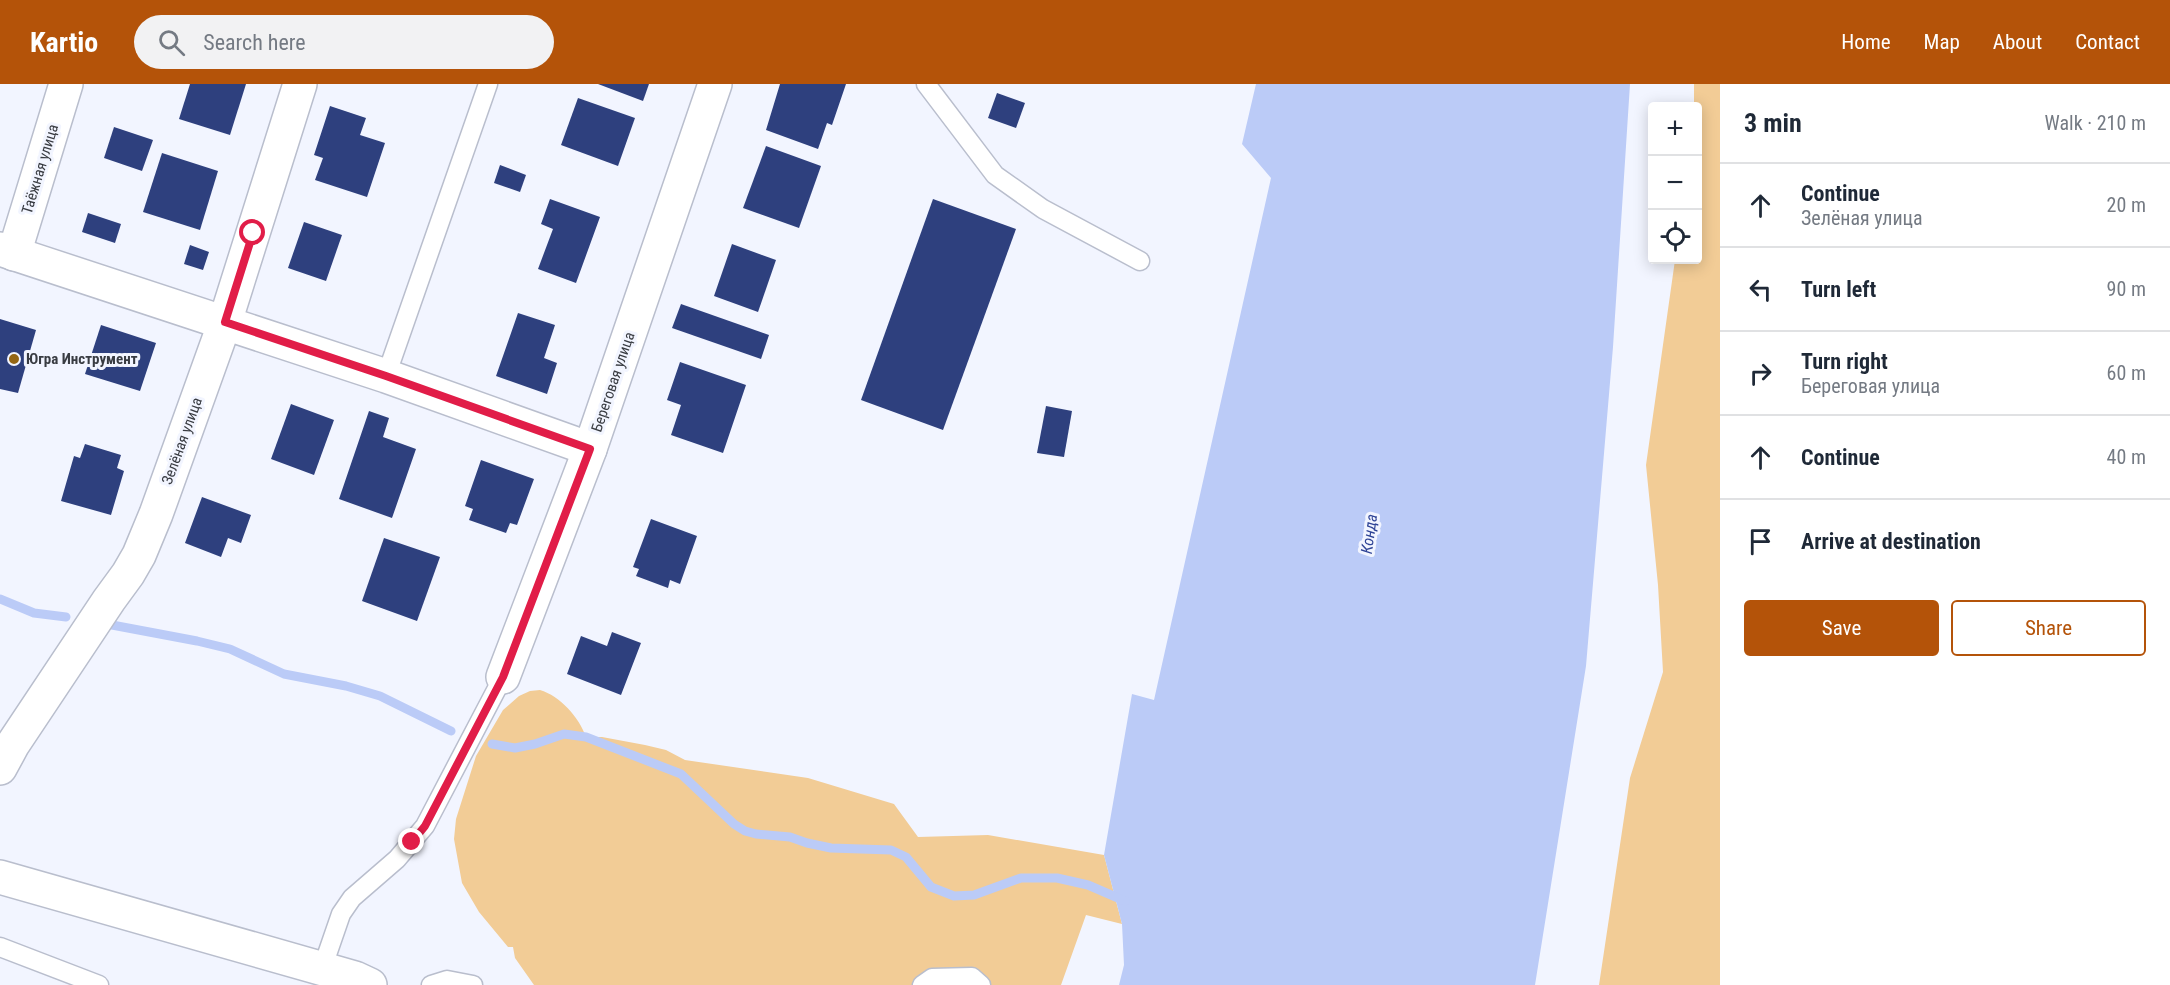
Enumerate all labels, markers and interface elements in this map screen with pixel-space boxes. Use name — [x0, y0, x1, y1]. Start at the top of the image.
search box — [134, 15, 554, 69]
text: Kartio — [30, 26, 98, 59]
icon: search — [155, 26, 188, 59]
text: Search here — [203, 30, 306, 55]
text: Home — [1841, 30, 1891, 54]
text: Map — [1924, 30, 1960, 54]
text: About — [1993, 30, 2042, 54]
text: Contact — [2075, 30, 2140, 54]
map controls — [1648, 102, 1702, 264]
button: + — [1648, 102, 1702, 156]
text: 3 min — [1744, 108, 1802, 138]
text: Walk · 210 m — [2045, 111, 2146, 135]
street label: Таёжная улица — [18, 122, 62, 216]
button: − — [1648, 156, 1702, 210]
text: Continue — [1801, 181, 1880, 206]
icon: ahead — [1744, 189, 1777, 222]
text: 20 m — [2107, 193, 2146, 217]
text: Зелёная улица — [1801, 206, 1923, 230]
button: locate — [1648, 210, 1702, 264]
route start — [239, 219, 265, 245]
icon: left — [1744, 273, 1777, 306]
text: Turn left — [1801, 277, 1876, 302]
text: 90 m — [2107, 277, 2146, 301]
street label: Береговая улица — [587, 330, 639, 434]
text: Turn right — [1801, 349, 1888, 374]
place label: Югра Инструмент — [26, 350, 138, 368]
marker: Югра Инструмент — [7, 352, 21, 366]
icon: right — [1744, 357, 1777, 390]
text: 60 m — [2107, 361, 2146, 385]
text: Береговая улица — [1801, 374, 1940, 398]
street label: Зелёная улица — [158, 395, 206, 487]
icon: ahead — [1744, 441, 1777, 474]
text: Continue — [1801, 445, 1880, 470]
text: 40 m — [2107, 445, 2146, 469]
water label: Конда — [1357, 513, 1381, 555]
icon: arrive — [1744, 525, 1777, 558]
text: Arrive at destination — [1801, 529, 1981, 554]
button: Save — [1744, 600, 1939, 656]
button: Share — [1951, 600, 2146, 656]
route end — [398, 828, 424, 854]

